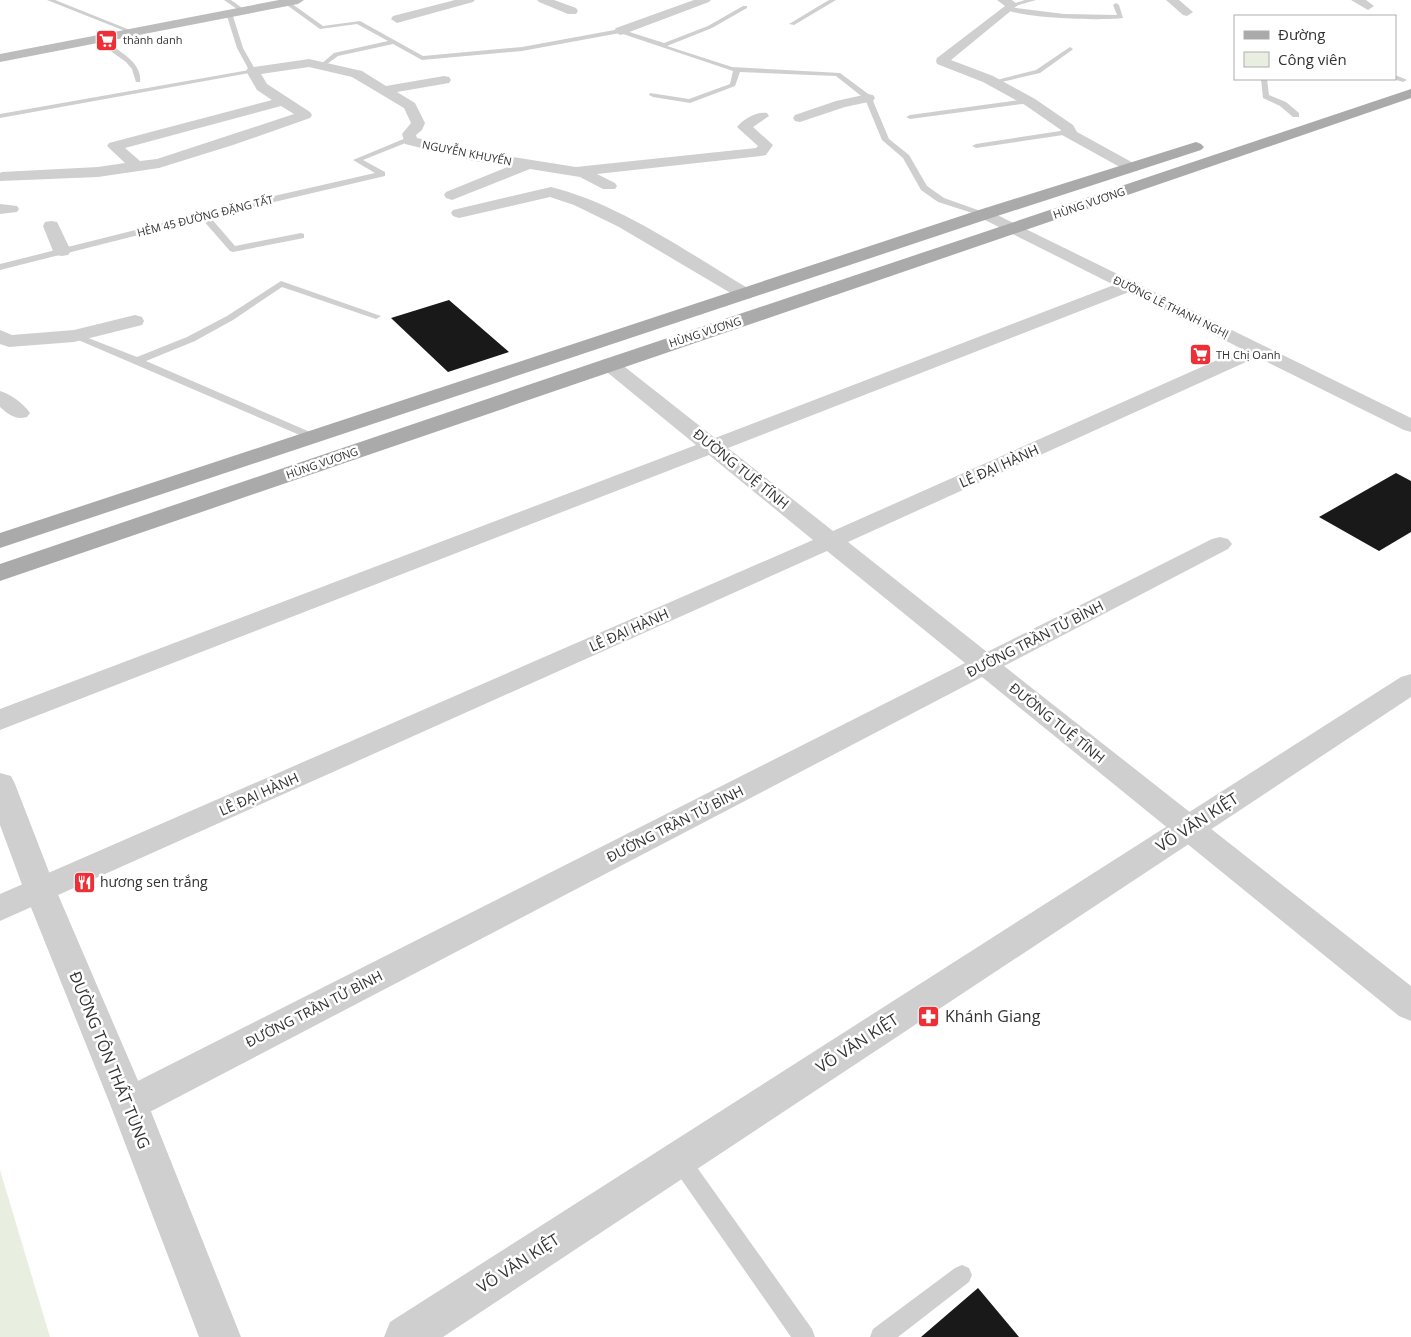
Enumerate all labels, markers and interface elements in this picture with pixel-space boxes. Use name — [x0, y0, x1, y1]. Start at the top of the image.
legend — [1234, 15, 1396, 80]
text: Đường — [1278, 24, 1325, 44]
supermarket icon: thành danh — [95, 28, 119, 52]
place label: thành danh — [123, 32, 182, 47]
text: Công viên — [1278, 49, 1347, 69]
street label: NGUYỄN KHUYẾN — [421, 136, 513, 169]
street label: HÙNG VƯƠNG — [1051, 183, 1127, 222]
street label: HẺM 45 ĐƯỜNG ĐẶNG TẤT — [135, 191, 275, 240]
street label: ĐƯỜNG LÊ THANH NGHỊ — [1111, 272, 1231, 341]
street label: HÙNG VƯƠNG — [667, 313, 743, 350]
supermarket icon: TH Chị Oanh — [1188, 343, 1212, 367]
place label: TH Chị Oanh — [1216, 347, 1281, 362]
street label: ĐƯỜNG TUỆ TĨNH — [689, 424, 793, 513]
street label: LÊ ĐẠI HÀNH — [956, 440, 1042, 492]
street label: HÙNG VƯƠNG — [284, 443, 360, 482]
street label: ĐƯỜNG TRẦN TỬ BÌNH — [963, 596, 1107, 681]
street label: LÊ ĐẠI HÀNH — [586, 604, 672, 656]
street label: ĐƯỜNG TUỆ TĨNH — [1005, 678, 1109, 767]
street label: LÊ ĐẠI HÀNH — [216, 768, 302, 820]
street label: ĐƯỜNG TRẦN TỬ BÌNH — [603, 781, 747, 866]
street label: VÕ VĂN KIỆT — [1152, 787, 1243, 857]
restaurant icon: hương sen trắng — [72, 870, 96, 894]
place label: hương sen trắng — [100, 872, 208, 891]
street label: ĐƯỜNG TRẦN TỬ BÌNH — [242, 966, 386, 1051]
street label: ĐƯỜNG TÔN THẤT TÙNG — [64, 968, 156, 1152]
pharmacy icon: Khánh Giang — [917, 1004, 941, 1028]
place label: Khánh Giang — [945, 1005, 1041, 1027]
street label: VÕ VĂN KIỆT — [812, 1008, 903, 1078]
street label: VÕ VĂN KIỆT — [473, 1228, 564, 1298]

